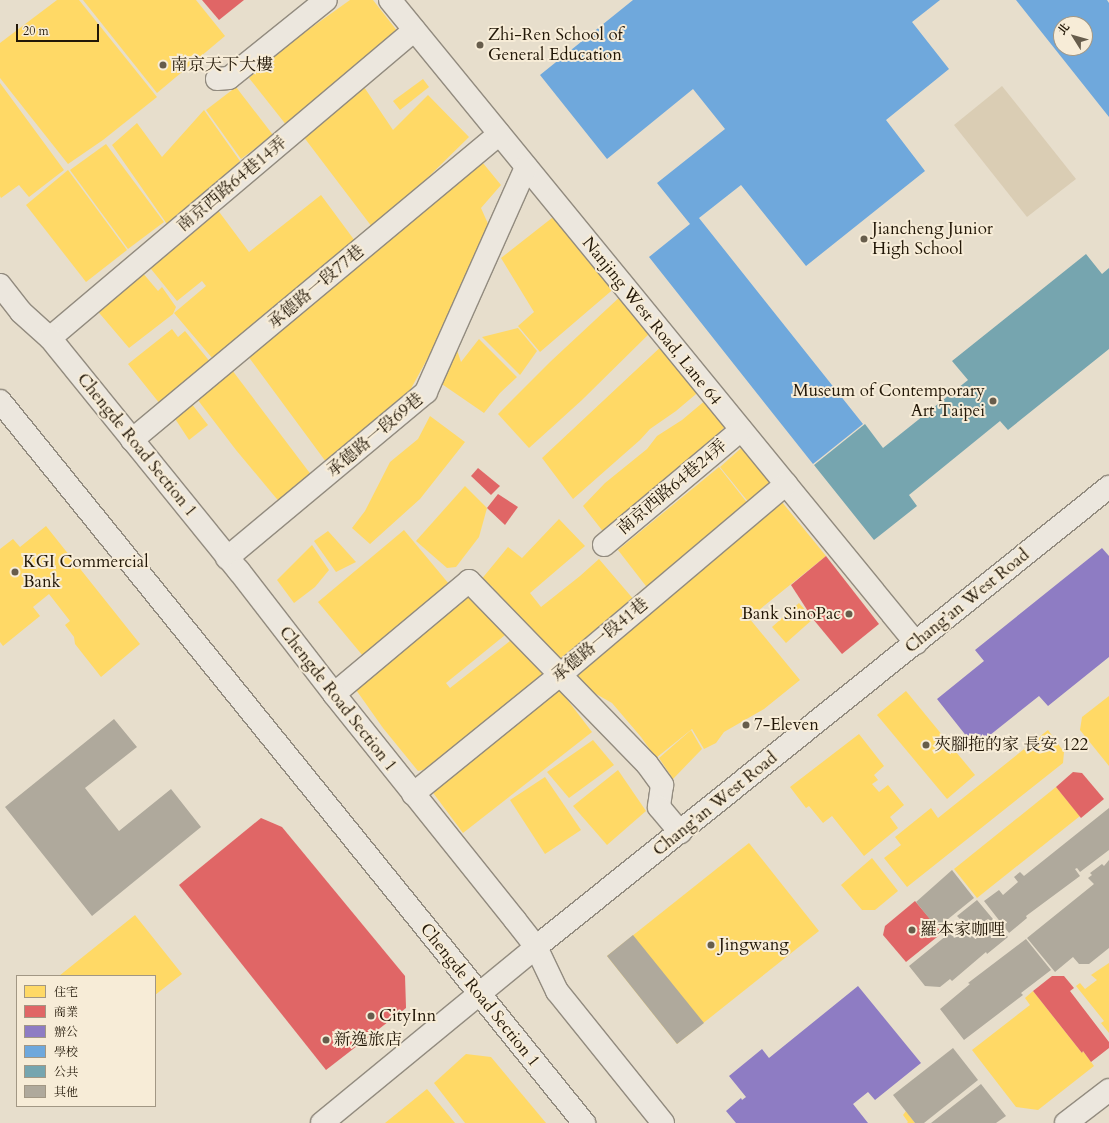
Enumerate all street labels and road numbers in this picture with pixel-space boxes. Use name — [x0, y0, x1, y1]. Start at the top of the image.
street label: 南京西路64巷14弄 — [173, 132, 291, 236]
street label: Nanjing West Road, Lane 64 — [578, 233, 726, 409]
street label: 承德路一段77巷 — [264, 241, 368, 333]
street label: Chengde Road Section 1 — [73, 369, 201, 521]
street label: 承德路一段69巷 — [323, 389, 427, 481]
street label: 南京西路64巷24弄 — [613, 435, 731, 539]
street label: Chang’an West Road — [901, 545, 1033, 657]
street label: 承德路一段41巷 — [548, 594, 652, 686]
street label: Chengde Road Section 1 — [275, 622, 401, 776]
street label: Chang’an West Road — [649, 748, 781, 860]
street label: Chengde Road Section 1 — [416, 919, 544, 1071]

